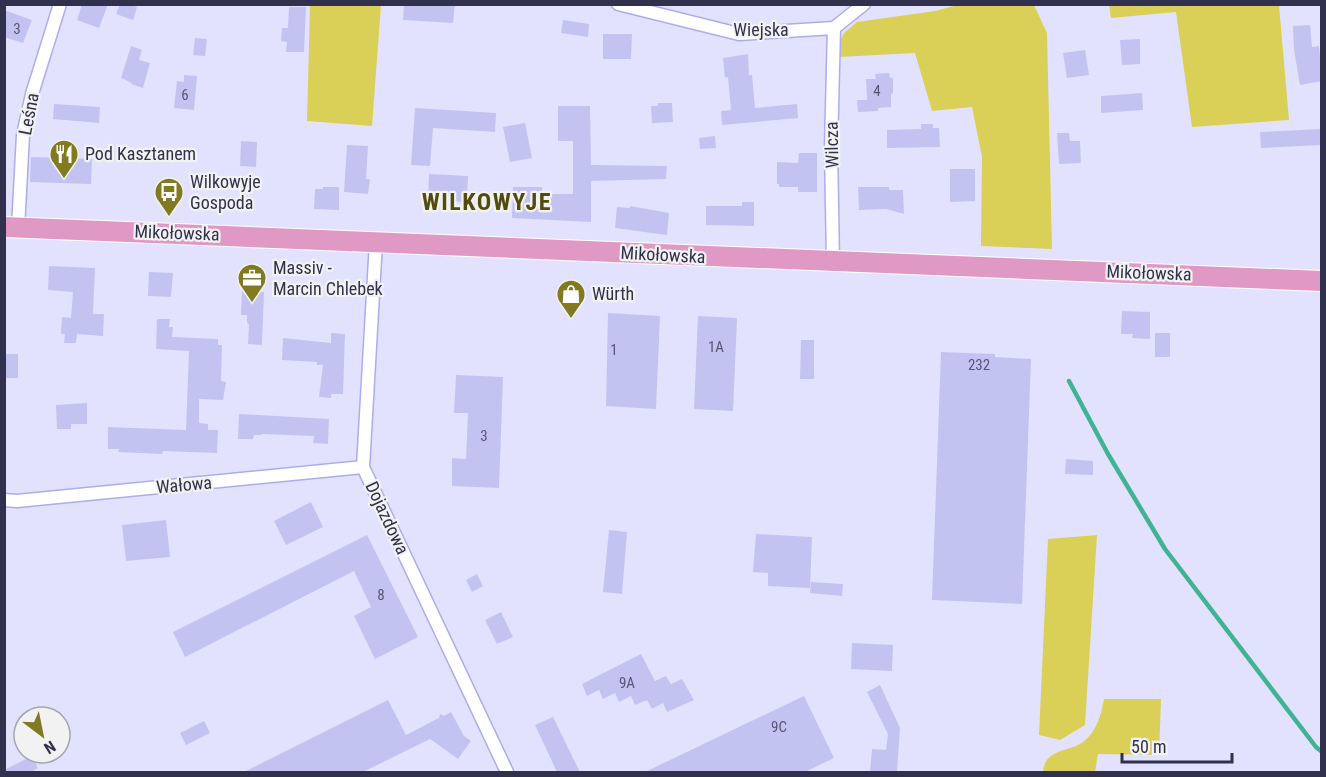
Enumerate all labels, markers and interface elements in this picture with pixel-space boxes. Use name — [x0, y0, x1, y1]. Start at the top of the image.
street label: Wiejska — [733, 19, 789, 40]
house number: 3 — [13, 20, 21, 38]
house number: 4 — [873, 82, 881, 100]
house number: 6 — [181, 86, 189, 104]
street label: Leśna — [14, 91, 43, 137]
street label: Wilcza — [821, 121, 842, 169]
restaurant icon: Pod Kasztanem — [48, 138, 80, 180]
place label: Pod Kasztanem — [85, 143, 196, 164]
place label: Wilkowyje Gospoda — [190, 171, 261, 213]
bus stop icon: Wilkowyje Gospoda — [153, 176, 185, 218]
district label: WILKOWYJE — [422, 188, 552, 216]
street label: Mikołowska — [134, 221, 220, 244]
street label: Mikołowska — [620, 242, 706, 267]
place label: Massiv - Marcin Chlebek — [273, 257, 383, 299]
street label: Mikołowska — [1106, 261, 1192, 284]
office icon: Massiv - Marcin Chlebek — [236, 262, 268, 304]
shop icon: Würth — [555, 278, 587, 320]
place label: Würth — [592, 283, 634, 304]
house number: 1A — [708, 338, 724, 356]
house number: 1 — [610, 341, 618, 359]
house number: 232 — [968, 356, 990, 374]
house number: 3 — [480, 427, 488, 445]
street label: Wałowa — [155, 472, 213, 497]
street label: Dojazdowa — [361, 478, 413, 558]
house number: 8 — [377, 586, 385, 604]
house number: 9A — [619, 674, 635, 692]
north arrow — [12, 705, 72, 765]
house number: 9C — [771, 718, 787, 736]
scale bar — [1122, 726, 1232, 764]
text: 50 m — [1131, 736, 1166, 757]
text: N — [40, 737, 59, 758]

